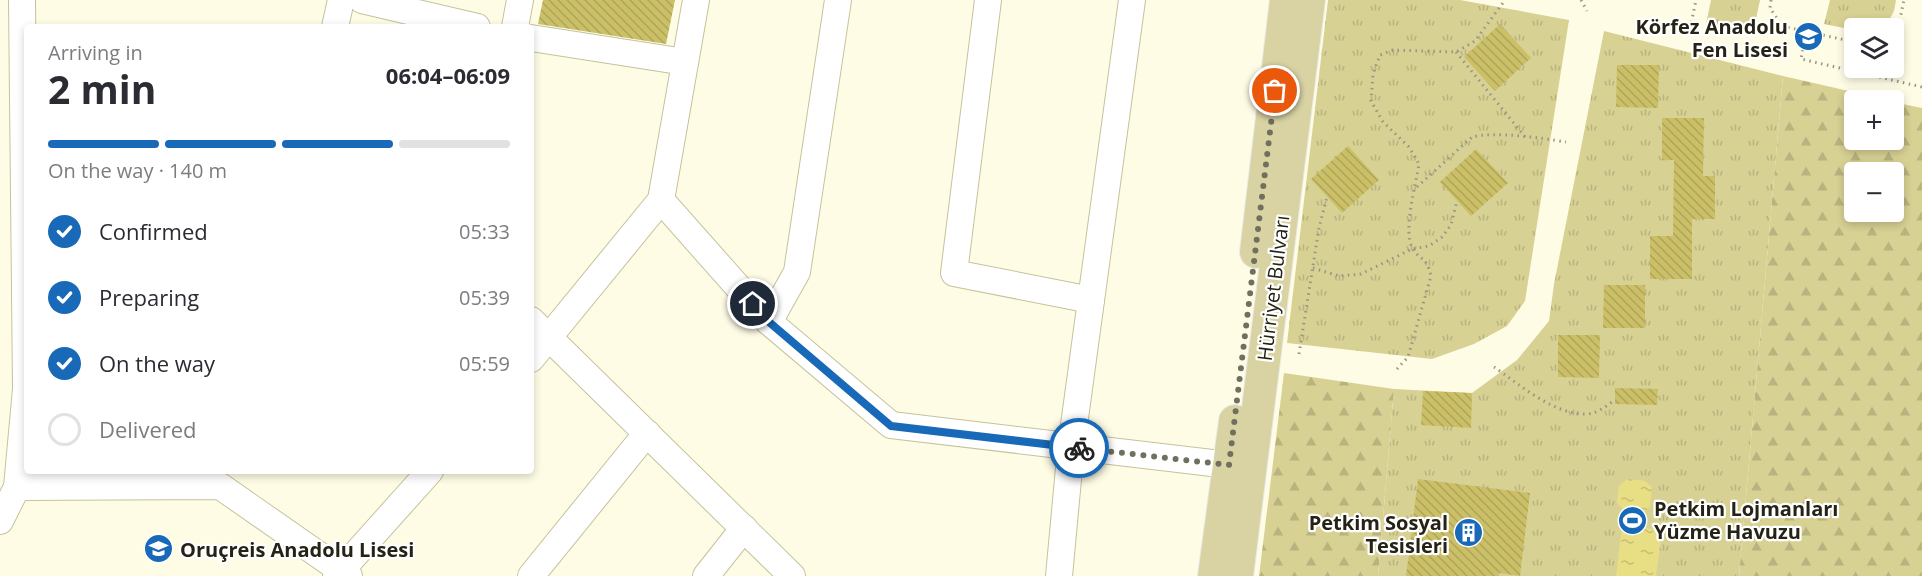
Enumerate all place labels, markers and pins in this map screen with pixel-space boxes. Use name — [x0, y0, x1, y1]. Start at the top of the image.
place label: Körfez Anadolu Fen Lisesi — [1635, 13, 1788, 63]
school or university icon: Körfez Anadolu Fen Lisesi — [1793, 21, 1825, 53]
pin — [1249, 65, 1300, 116]
pin — [727, 278, 778, 329]
place label: Petkim Lojmanları Yüzme Havuzu — [1654, 495, 1838, 545]
sports icon: Petkim Lojmanları Yüzme Havuzu — [1617, 504, 1649, 536]
place label: Petkim Sosyal Tesisleri — [1309, 509, 1448, 559]
building icon: Petkim Sosyal Tesisleri — [1453, 517, 1485, 549]
school or university icon: Oruçreis Anadolu Lisesi — [143, 533, 175, 565]
place label: Oruçreis Anadolu Lisesi — [180, 536, 414, 563]

